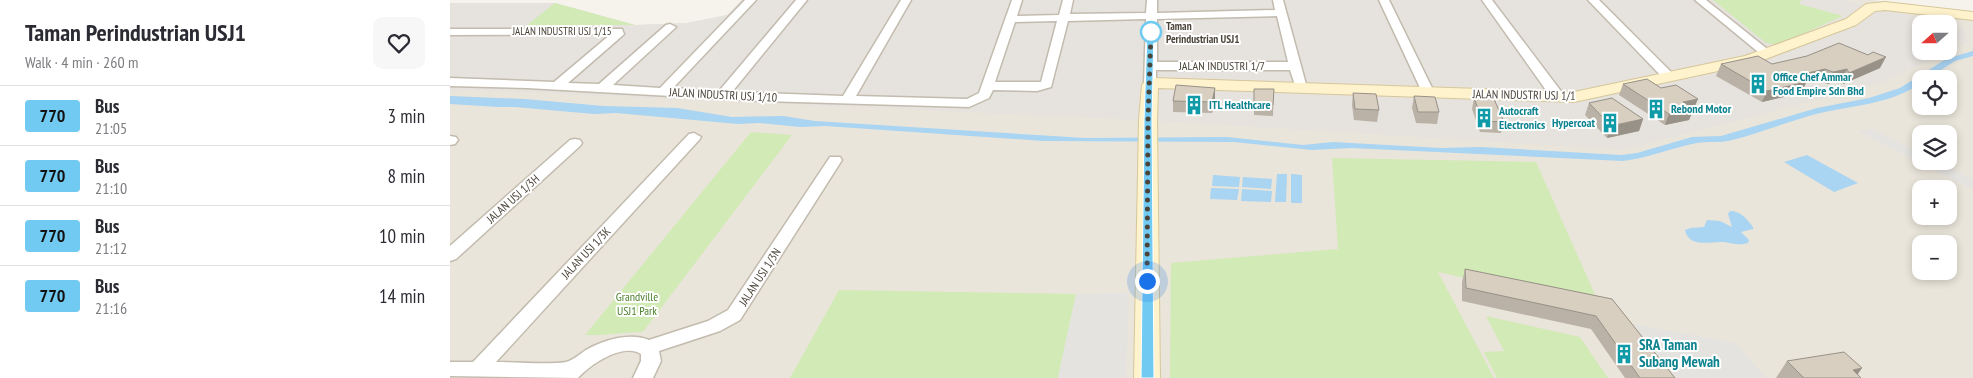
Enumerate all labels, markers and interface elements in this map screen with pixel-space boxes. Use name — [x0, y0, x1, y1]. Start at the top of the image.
north arrow — [1912, 15, 1958, 60]
map controls — [1912, 15, 1957, 280]
text: Taman Perindustrian USJ1 — [25, 17, 246, 48]
button: heart — [373, 17, 425, 69]
place label: Taman Perindustrian USJ1 — [1166, 19, 1239, 46]
marker: Taman Perindustrian USJ1 — [1140, 21, 1162, 43]
street label: JALAN INDUSTRI USJ 1/15 — [511, 24, 612, 38]
text: Walk · 4 min · 260 m — [25, 52, 138, 72]
street label: JALAN INDUSTRI 1/7 — [1178, 58, 1265, 73]
place label: Office Chef Ammar Food Empire Sdn Bhd — [1773, 69, 1864, 98]
button: locate — [1912, 70, 1957, 115]
building icon: Office Chef Ammar Food Empire Sdn Bhd — [1747, 73, 1769, 95]
street label: JALAN INDUSTRI USJ 1/10 — [668, 84, 777, 105]
street label: JALAN INDUSTRI USJ 1/1 — [1471, 86, 1576, 103]
text: Bus — [95, 94, 119, 118]
building icon: ITL Healthcare — [1183, 94, 1205, 116]
place label: ITL Healthcare — [1209, 97, 1271, 112]
building icon: Rebond Motor — [1645, 98, 1667, 120]
place label: Rebond Motor — [1671, 101, 1732, 116]
place label: Autocraft Electronics — [1498, 103, 1545, 132]
text: 770 — [40, 104, 65, 127]
text: 3 min — [388, 104, 425, 128]
building icon: Autocraft Electronics — [1473, 107, 1495, 129]
building icon: Hypercoat — [1599, 112, 1621, 134]
place label: Hypercoat — [1552, 115, 1596, 130]
text: 21:05 — [95, 118, 127, 138]
button: layers — [1912, 125, 1957, 170]
text: Bus — [95, 154, 119, 178]
text: 770 — [40, 164, 65, 187]
text: 8 min — [388, 164, 425, 188]
street label: JALAN USJ 1/3H — [482, 171, 542, 227]
text: 21:10 — [95, 178, 127, 198]
button: + — [1912, 180, 1957, 225]
text: Bus — [95, 214, 119, 238]
text: 770 — [40, 224, 65, 247]
text: 10 min — [379, 224, 425, 248]
street label: JALAN USJ 1/3K — [557, 224, 613, 282]
button: − — [1912, 235, 1957, 280]
text: 21:12 — [95, 238, 127, 258]
street label: JALAN USJ 1/3N — [735, 245, 784, 309]
your location — [1135, 269, 1160, 294]
text: Bus — [95, 274, 119, 298]
text: 770 — [40, 284, 65, 307]
text: 14 min — [379, 284, 425, 308]
park label: Grandville USJ1 Park — [616, 289, 658, 318]
text: 21:16 — [95, 298, 127, 318]
place label: SRA Taman Subang Mewah — [1639, 335, 1720, 371]
building icon: SRA Taman Subang Mewah — [1613, 343, 1635, 365]

